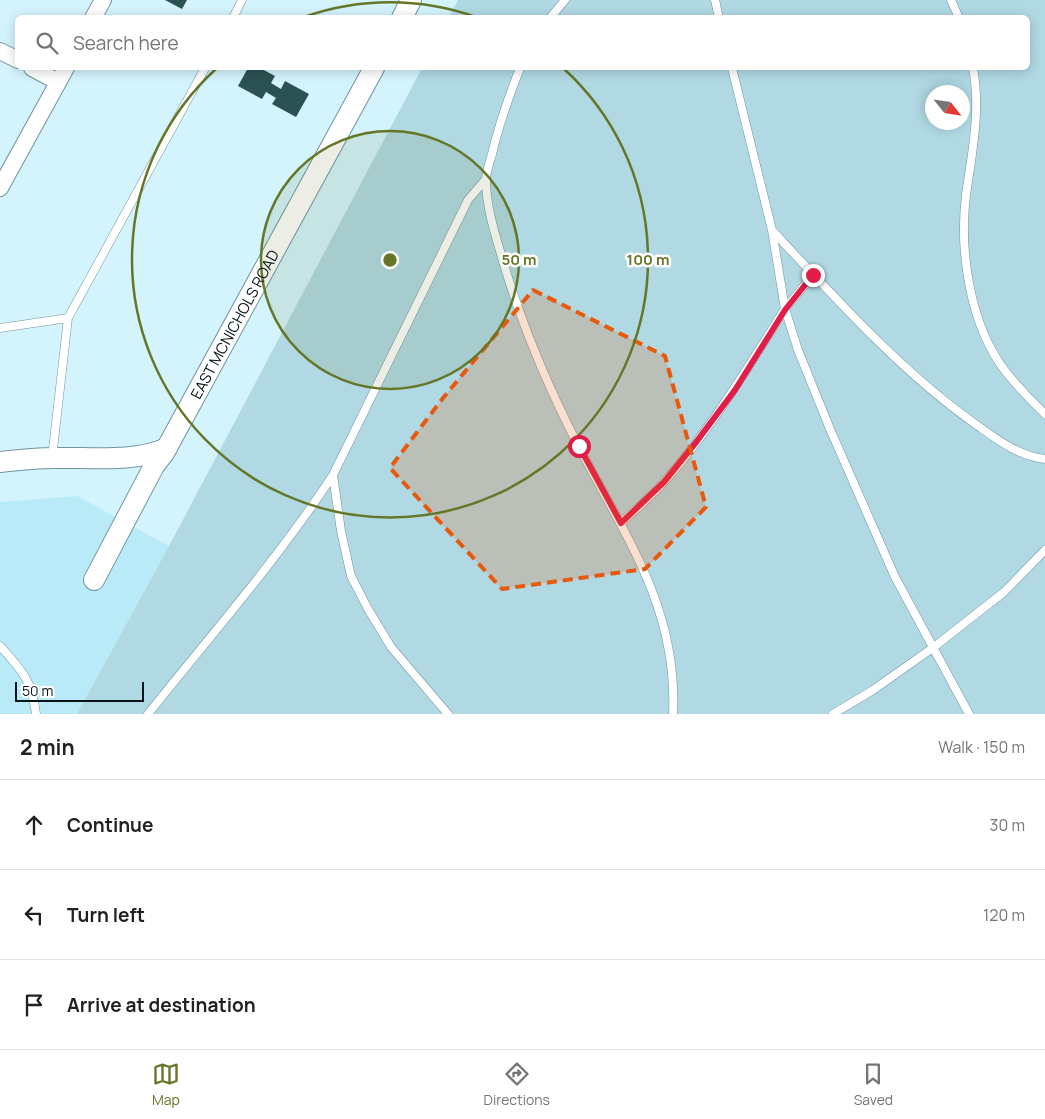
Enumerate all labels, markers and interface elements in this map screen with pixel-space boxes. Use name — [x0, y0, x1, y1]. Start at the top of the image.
search box — [15, 15, 1030, 70]
icon: search — [33, 29, 61, 57]
text: Search here — [73, 30, 179, 56]
north arrow — [925, 85, 970, 130]
street label: EAST MCNICHOLS ROAD — [185, 246, 284, 403]
text: 50 m — [501, 249, 537, 270]
text: 100 m — [627, 249, 669, 270]
centre of rings — [381, 251, 399, 269]
route end — [802, 264, 825, 287]
route start — [568, 435, 591, 458]
scale bar — [15, 679, 144, 702]
text: 50 m — [22, 681, 53, 700]
text: 2 min — [20, 733, 75, 761]
text: Walk · 150 m — [938, 736, 1025, 758]
icon: ahead — [20, 811, 48, 839]
text: Continue — [67, 812, 153, 838]
text: 30 m — [990, 814, 1025, 836]
icon: left — [20, 901, 48, 929]
text: Turn left — [67, 902, 145, 928]
text: 120 m — [983, 904, 1025, 926]
icon: arrive — [20, 991, 48, 1019]
text: Arrive at destination — [67, 992, 256, 1018]
tab: Map — [152, 1060, 180, 1109]
tab: Directions — [484, 1060, 550, 1109]
tab: Saved — [854, 1060, 893, 1109]

